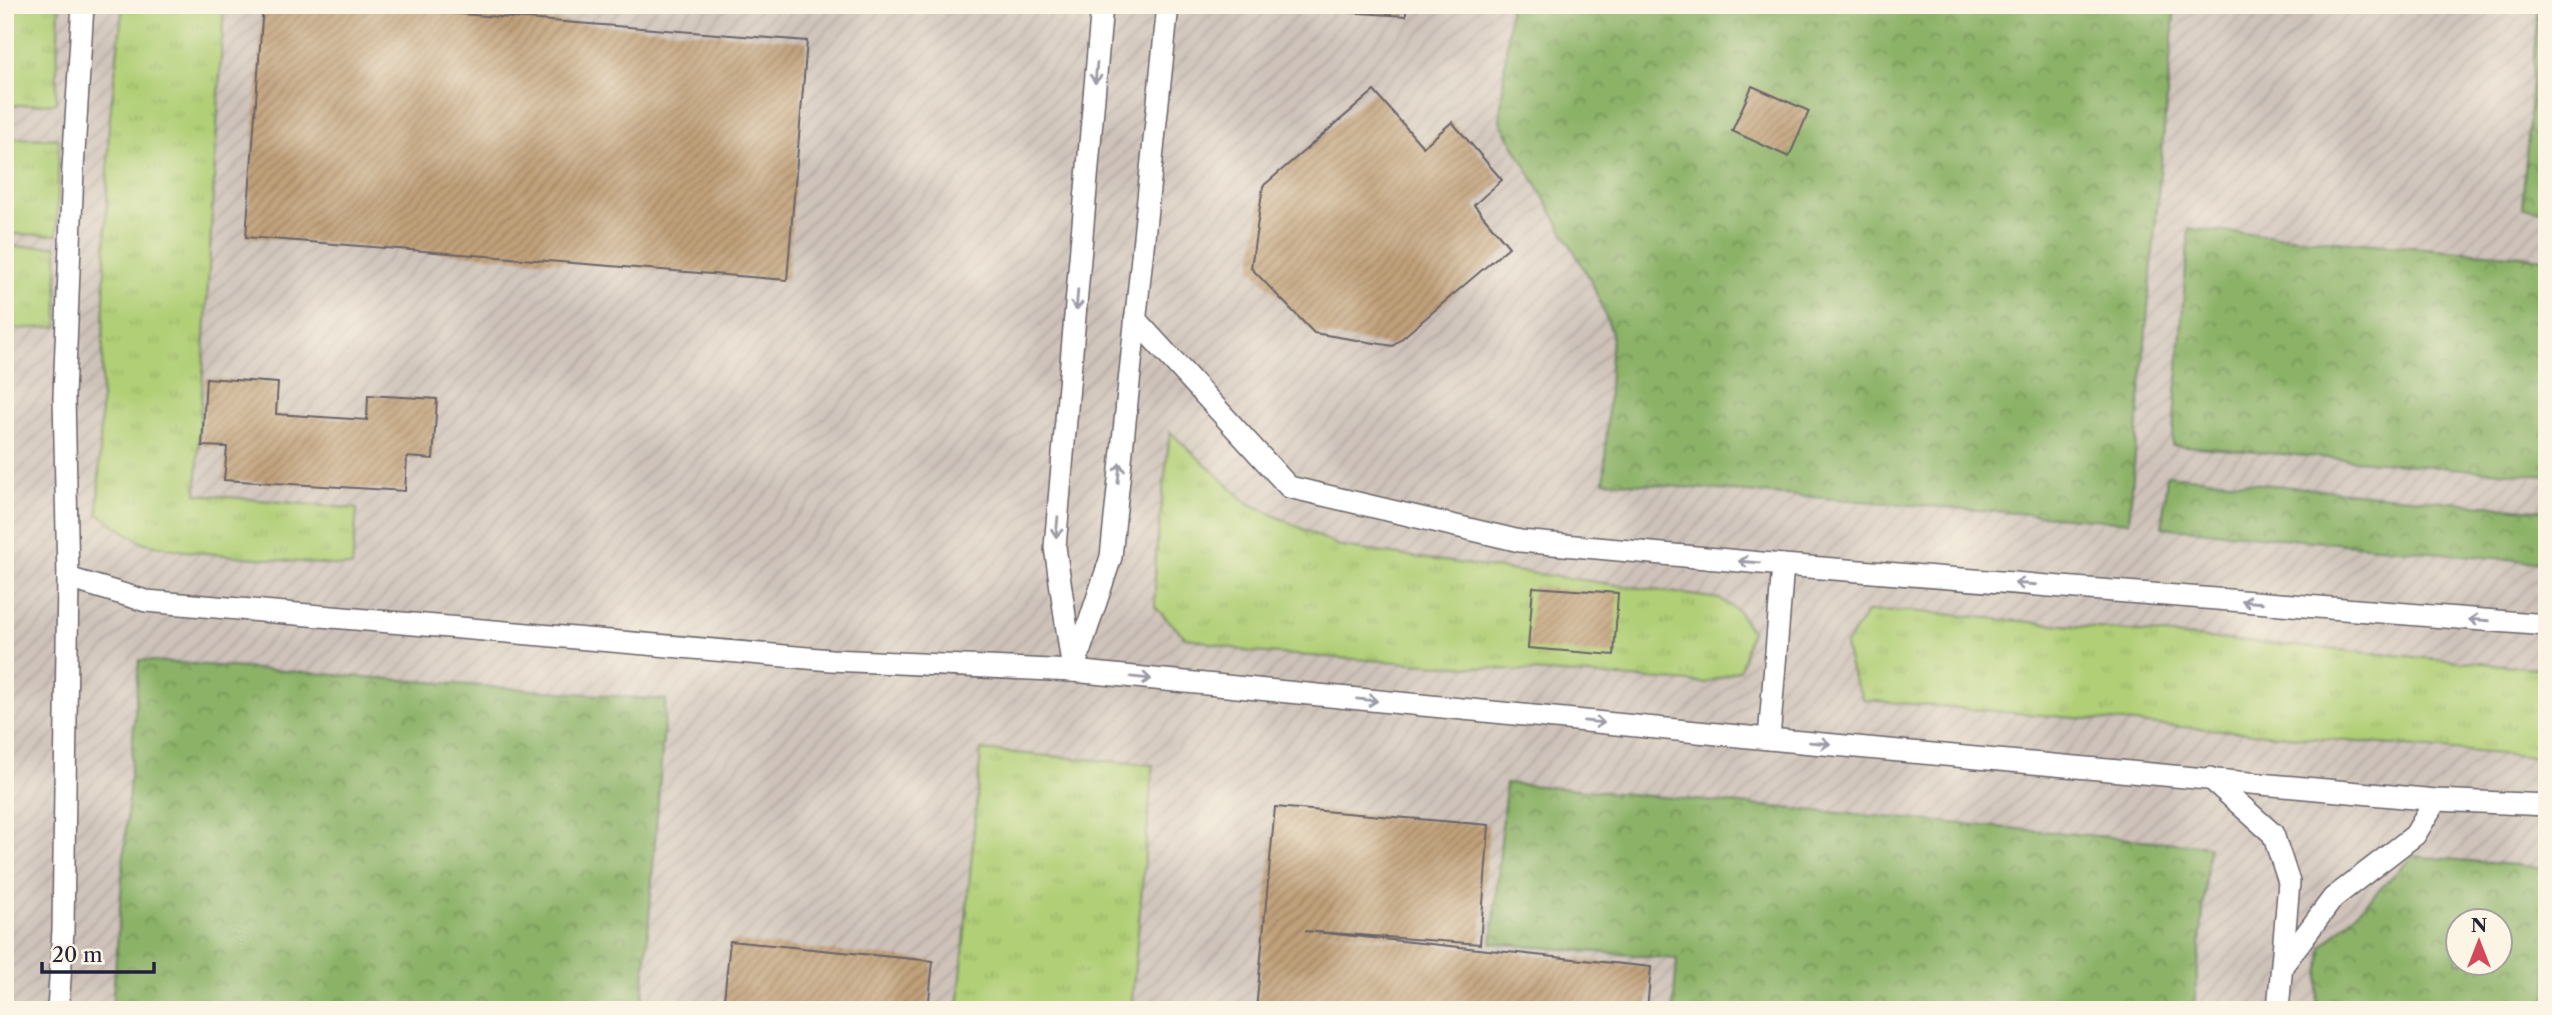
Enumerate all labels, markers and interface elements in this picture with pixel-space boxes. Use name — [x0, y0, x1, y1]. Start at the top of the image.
one-way arrow — [1089, 61, 1102, 84]
one-way arrow — [1070, 288, 1083, 311]
one-way arrow — [1113, 463, 1126, 485]
one-way arrow — [1050, 515, 1063, 537]
one-way arrow — [1739, 555, 1761, 568]
one-way arrow — [2014, 577, 2037, 590]
one-way arrow — [2241, 595, 2264, 608]
one-way arrow — [2468, 613, 2490, 626]
one-way arrow — [1129, 671, 1152, 684]
one-way arrow — [1355, 693, 1378, 706]
one-way arrow — [1582, 715, 1604, 728]
one-way arrow — [1808, 737, 1831, 750]
north arrow — [2444, 906, 2514, 976]
text: N — [2471, 914, 2487, 937]
scale bar — [42, 931, 154, 975]
text: 20 m — [52, 942, 103, 967]

